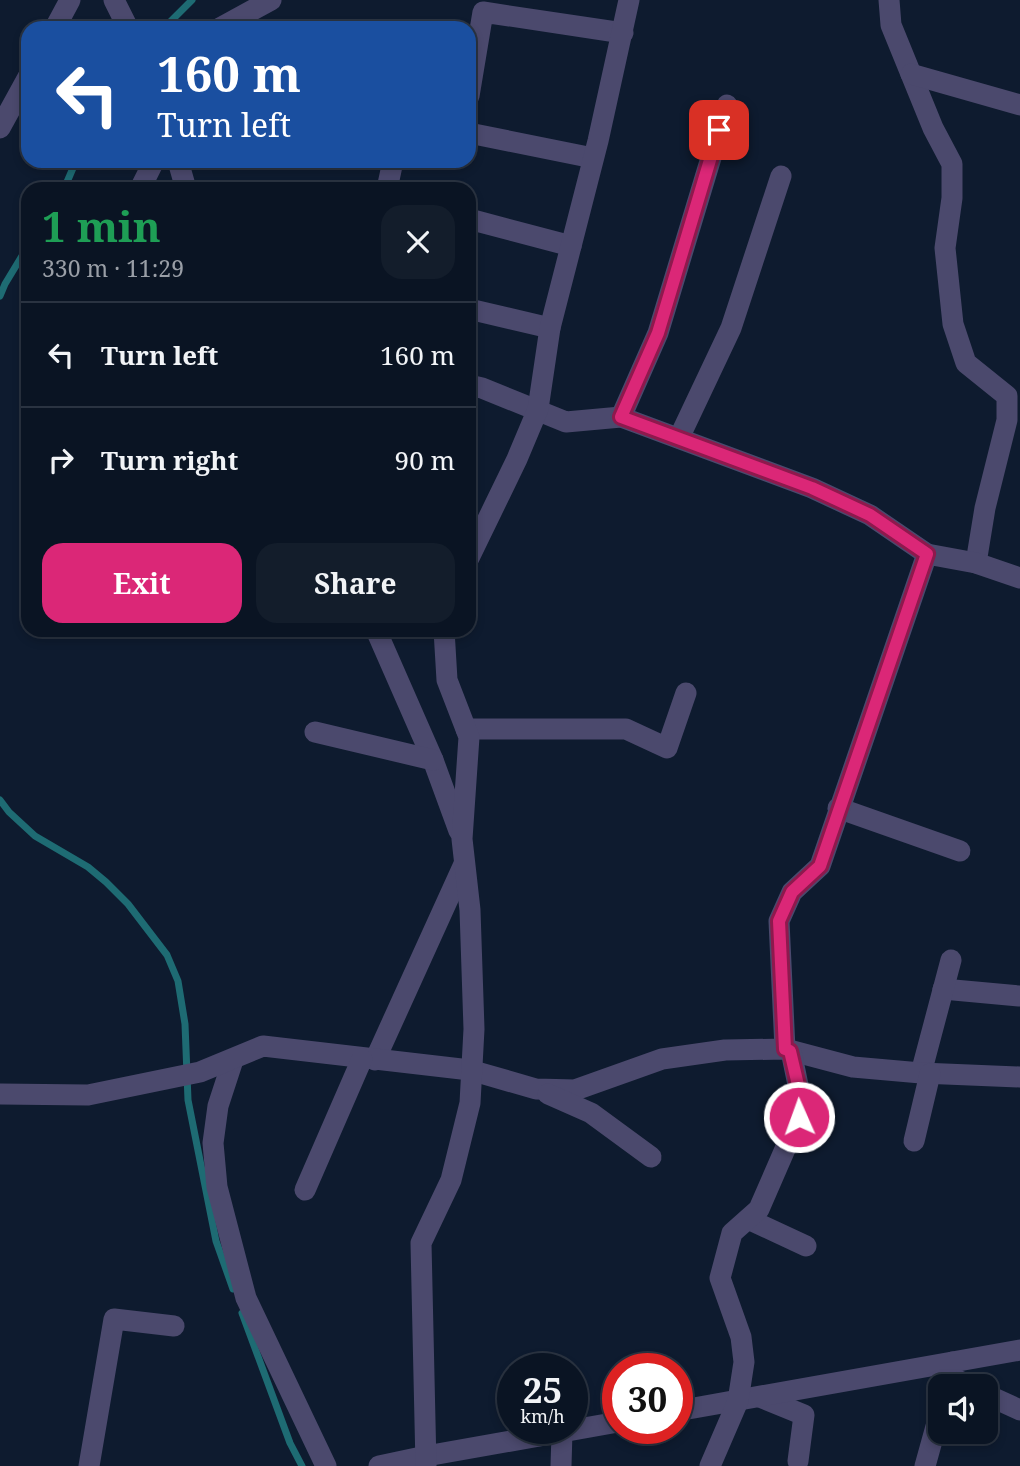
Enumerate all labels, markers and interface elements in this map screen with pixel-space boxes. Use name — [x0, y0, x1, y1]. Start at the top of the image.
text: 160 m — [157, 40, 301, 106]
icon: left — [42, 49, 133, 140]
pin — [689, 100, 749, 160]
text: Turn left — [157, 103, 291, 146]
icon: arrive — [700, 111, 738, 149]
text: 1 min — [42, 197, 161, 254]
button: close — [381, 205, 455, 279]
text: 330 m · 11:29 — [42, 252, 184, 284]
icon: left — [42, 336, 80, 374]
text: Turn left — [101, 337, 218, 373]
text: 160 m — [380, 337, 455, 373]
icon: right — [42, 441, 80, 479]
text: Turn right — [101, 442, 238, 478]
text: 90 m — [395, 442, 455, 478]
button: Exit — [42, 543, 242, 623]
button: Share — [256, 543, 455, 623]
position arrow — [762, 1080, 836, 1154]
speed limit sign: 30 — [602, 1353, 693, 1444]
text: 25 — [523, 1366, 562, 1413]
map controls — [928, 1374, 998, 1444]
button: sound — [928, 1374, 998, 1444]
text: km/h — [520, 1404, 565, 1428]

